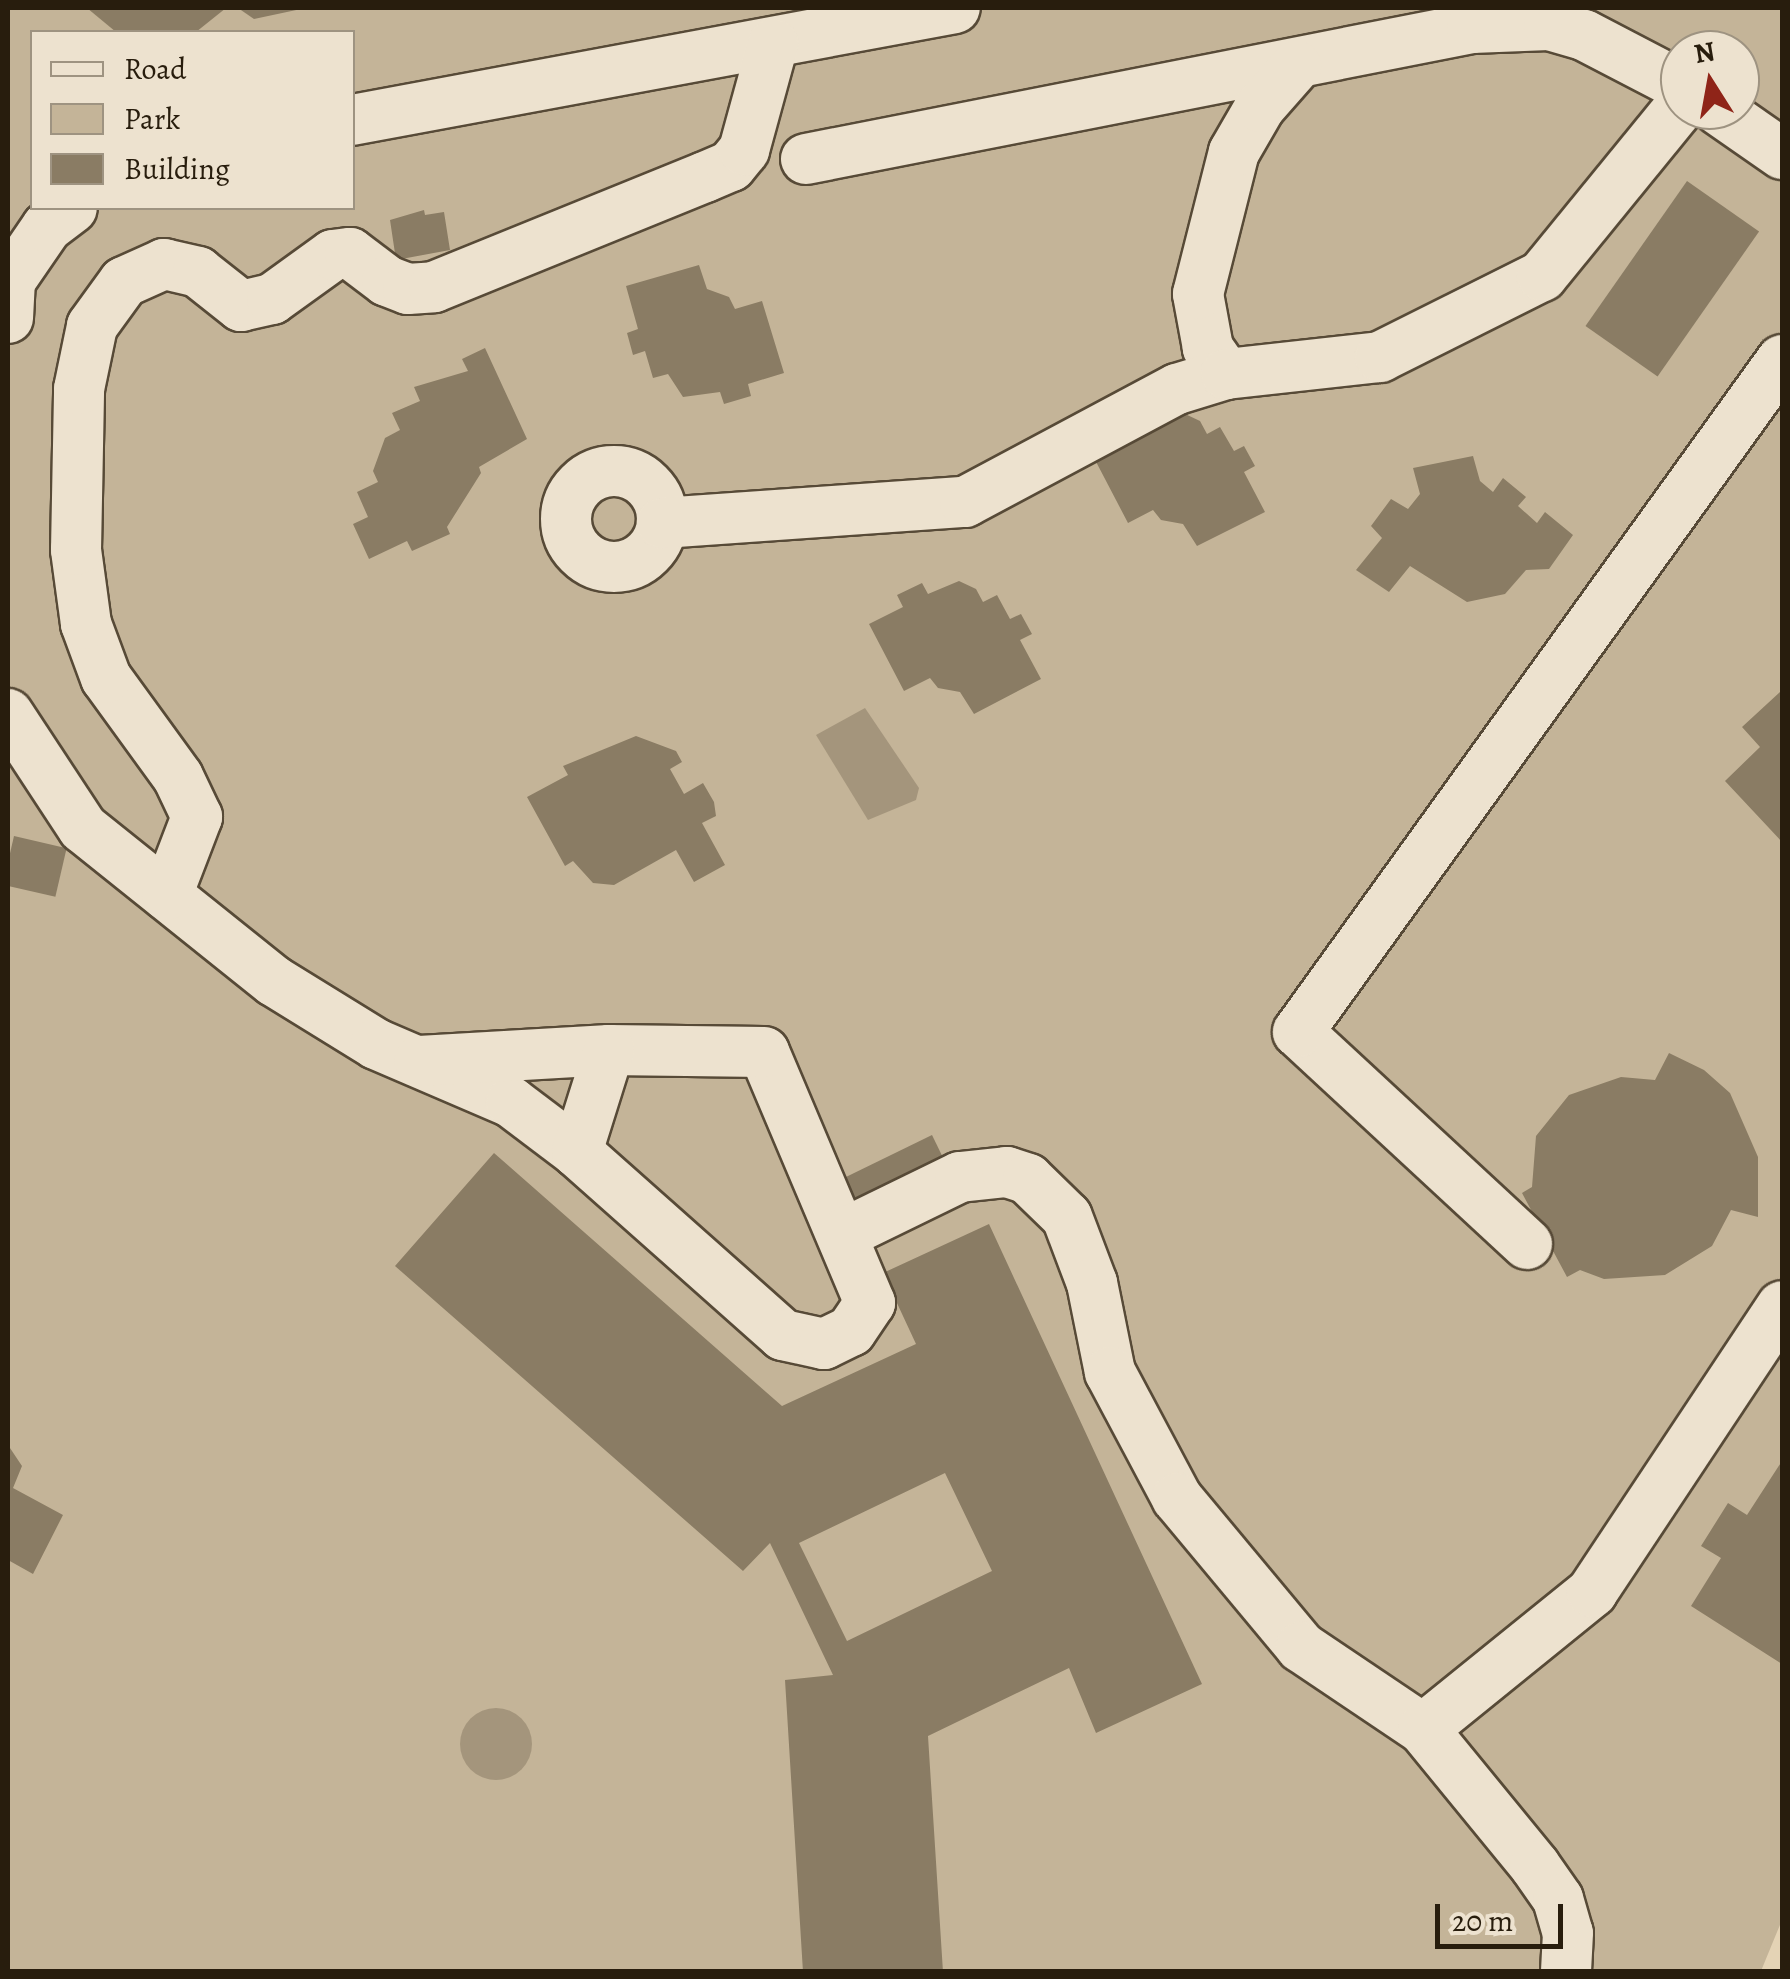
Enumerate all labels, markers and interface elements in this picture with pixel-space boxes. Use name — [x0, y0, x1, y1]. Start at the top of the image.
legend — [30, 30, 355, 210]
north arrow — [1660, 30, 1760, 130]
text: N — [1691, 32, 1718, 73]
text: Road — [124, 49, 186, 89]
text: Park — [124, 99, 180, 139]
text: Building — [124, 149, 230, 189]
scale bar — [1440, 1884, 1568, 1946]
text: 20 m — [1452, 1901, 1513, 1941]

